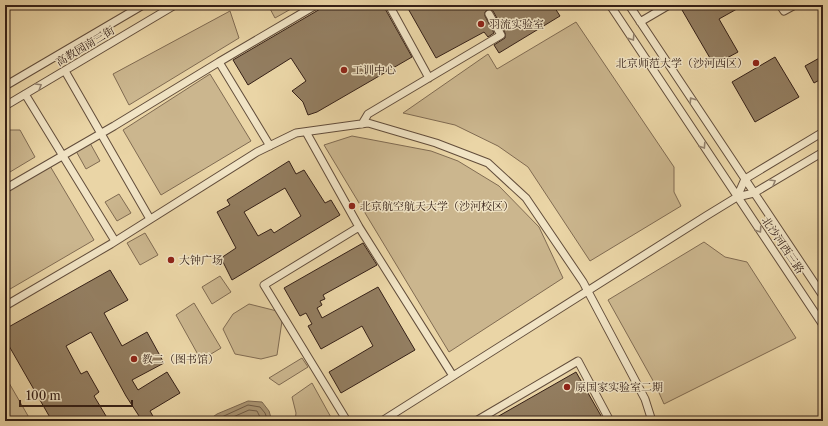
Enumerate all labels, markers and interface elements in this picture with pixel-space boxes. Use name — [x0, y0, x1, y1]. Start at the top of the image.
place label: 羽流实验室 — [489, 17, 544, 31]
marker: 羽流实验室 — [476, 19, 486, 29]
street label: 高教园南三街 — [53, 23, 117, 69]
one-way arrow — [627, 33, 634, 40]
place label: 北京师范大学（沙河西区） — [616, 56, 748, 70]
marker: 北京师范大学（沙河西区） — [751, 58, 761, 68]
place label: 工训中心 — [352, 63, 396, 77]
marker: 工训中心 — [339, 65, 349, 75]
one-way arrow — [35, 84, 42, 91]
one-way arrow — [690, 97, 697, 104]
one-way arrow — [699, 142, 706, 149]
one-way arrow — [769, 179, 776, 186]
place label: 北京航空航天大学（沙河校区） — [360, 199, 514, 213]
marker: 北京航空航天大学（沙河校区） — [347, 201, 357, 211]
street label: 北沙河西三路 — [759, 214, 807, 276]
one-way arrow — [754, 226, 762, 233]
place label: 大钟广场 — [179, 253, 223, 267]
marker: 大钟广场 — [166, 255, 176, 265]
place label: 教二（图书馆） — [142, 352, 219, 366]
marker: 教二（图书馆） — [129, 354, 139, 364]
place label: 原国家实验室二期 — [575, 380, 663, 394]
scale bar — [20, 382, 132, 408]
marker: 原国家实验室二期 — [562, 382, 572, 392]
text: 100 m — [26, 388, 61, 403]

